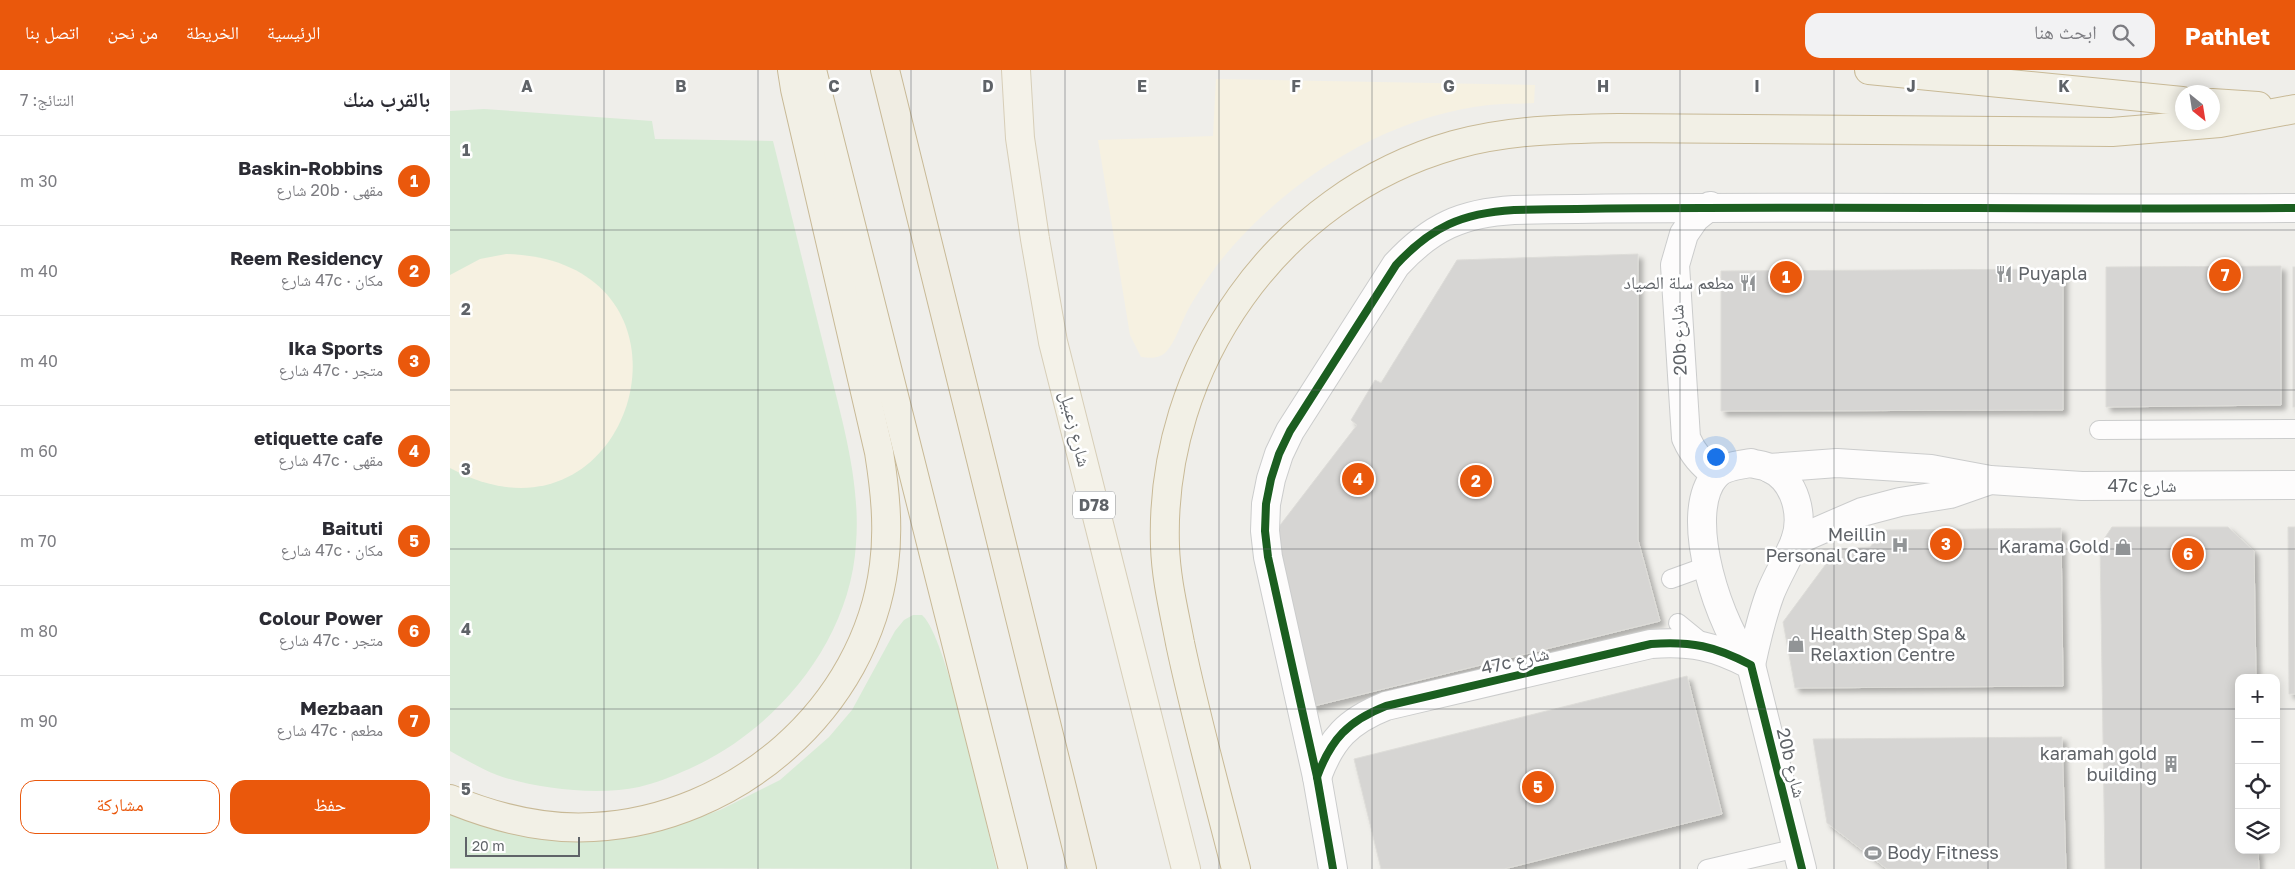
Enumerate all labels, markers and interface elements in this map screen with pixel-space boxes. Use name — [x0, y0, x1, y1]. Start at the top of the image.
search box — [1805, 13, 2155, 58]
text: ابحث هنا — [2034, 20, 2097, 43]
text: اتصل بنا — [25, 21, 79, 43]
text: من نحن — [107, 21, 158, 43]
text: الخريطة — [186, 21, 239, 43]
text: الرئيسية — [267, 21, 320, 43]
icon: search — [2109, 21, 2137, 49]
text: Pathlet — [2185, 21, 2270, 50]
text: A — [521, 76, 533, 96]
text: B — [675, 76, 687, 96]
text: C — [828, 76, 840, 96]
text: D — [982, 76, 994, 96]
text: E — [1137, 76, 1147, 96]
text: F — [1291, 76, 1301, 96]
text: G — [1443, 76, 1455, 96]
text: H — [1597, 76, 1609, 96]
text: I — [1754, 76, 1760, 96]
text: J — [1906, 76, 1916, 96]
text: K — [2058, 76, 2070, 96]
north arrow — [2175, 85, 2220, 130]
text: بالقرب منك — [343, 86, 430, 112]
text: النتائج: 7 — [20, 90, 74, 110]
text: 1 — [462, 140, 470, 160]
text: Baskin-Robbins — [238, 156, 383, 179]
text: 30 m — [20, 171, 57, 191]
text: 1 — [410, 171, 418, 191]
text: مقهى · 20b شارع — [276, 180, 383, 200]
text: Reem Residency — [230, 246, 383, 269]
pin: 7 — [2209, 256, 2241, 294]
pin: 1 — [1770, 258, 1802, 296]
text: 40 m — [20, 261, 58, 281]
text: 2 — [409, 261, 419, 281]
place label: Puyapla — [2018, 262, 2087, 284]
restaurant icon: Puyapla — [1994, 264, 2014, 284]
text: مكان · 47c شارع — [281, 270, 383, 290]
place label: مطعم سلة الصياد — [1624, 271, 1734, 295]
restaurant icon: مطعم سلة الصياد — [1738, 273, 1758, 293]
text: 2 — [461, 299, 471, 319]
street label: 20b شارع — [1665, 304, 1692, 376]
text: Ika Sports — [288, 336, 383, 359]
text: 40 m — [20, 351, 58, 371]
text: 3 — [409, 351, 419, 371]
text: متجر · 47c شارع — [279, 360, 383, 380]
street label: شارع زعبيل — [1055, 389, 1096, 469]
text: etiquette cafe — [254, 426, 383, 449]
text: 60 m — [20, 441, 58, 461]
text: 4 — [409, 441, 419, 461]
your location — [1703, 444, 1729, 470]
text: مقهى · 47c شارع — [278, 450, 383, 470]
text: 3 — [461, 459, 471, 479]
pin: 4 — [1342, 460, 1374, 498]
pin: 2 — [1460, 462, 1492, 500]
street label: 47c شارع — [2107, 474, 2177, 497]
road number: D78 — [1073, 492, 1115, 518]
text: Baituti — [322, 516, 383, 539]
place label: Meillin Personal Care — [1765, 523, 1886, 566]
pin: 3 — [1930, 525, 1962, 563]
text: 70 m — [20, 531, 57, 551]
text: 5 — [409, 531, 419, 551]
hospital icon: Meillin Personal Care — [1890, 535, 1910, 555]
place label: Karama Gold — [1999, 535, 2109, 557]
pin: 6 — [2172, 535, 2204, 573]
shop icon: Karama Gold — [2113, 537, 2133, 557]
text: مكان · 47c شارع — [281, 540, 383, 560]
text: Colour Power — [259, 606, 383, 629]
text: 4 — [461, 619, 471, 639]
text: 80 m — [20, 621, 58, 641]
text: 6 — [409, 621, 419, 641]
place label: Health Step Spa & Relaxtion Centre — [1810, 622, 1966, 665]
text: متجر · 47c شارع — [279, 630, 383, 650]
shop icon: Health Step Spa & Relaxtion Centre — [1786, 634, 1806, 654]
street label: 47c شارع — [1479, 642, 1551, 679]
map controls — [2235, 674, 2280, 854]
button: + — [2235, 674, 2280, 719]
text: Mezbaan — [300, 696, 383, 719]
text: 90 m — [20, 711, 58, 731]
text: 7 — [410, 711, 418, 731]
button: − — [2235, 719, 2280, 764]
text: مطعم · 47c شارع — [276, 720, 383, 740]
street label: 20b شارع — [1772, 725, 1811, 800]
place label: karamah gold building — [2040, 742, 2157, 785]
building icon: karamah gold building — [2161, 754, 2181, 774]
button: locate — [2235, 764, 2280, 809]
pin: 5 — [1522, 768, 1554, 806]
text: 5 — [461, 779, 471, 799]
button: مشاركة — [20, 780, 220, 834]
button: حفظ — [230, 780, 430, 834]
button: layers — [2235, 809, 2280, 854]
scale bar — [465, 834, 580, 857]
text: 20 m — [472, 837, 505, 854]
place label: Body Fitness — [1887, 841, 1999, 863]
sports icon: Body Fitness — [1863, 843, 1883, 863]

